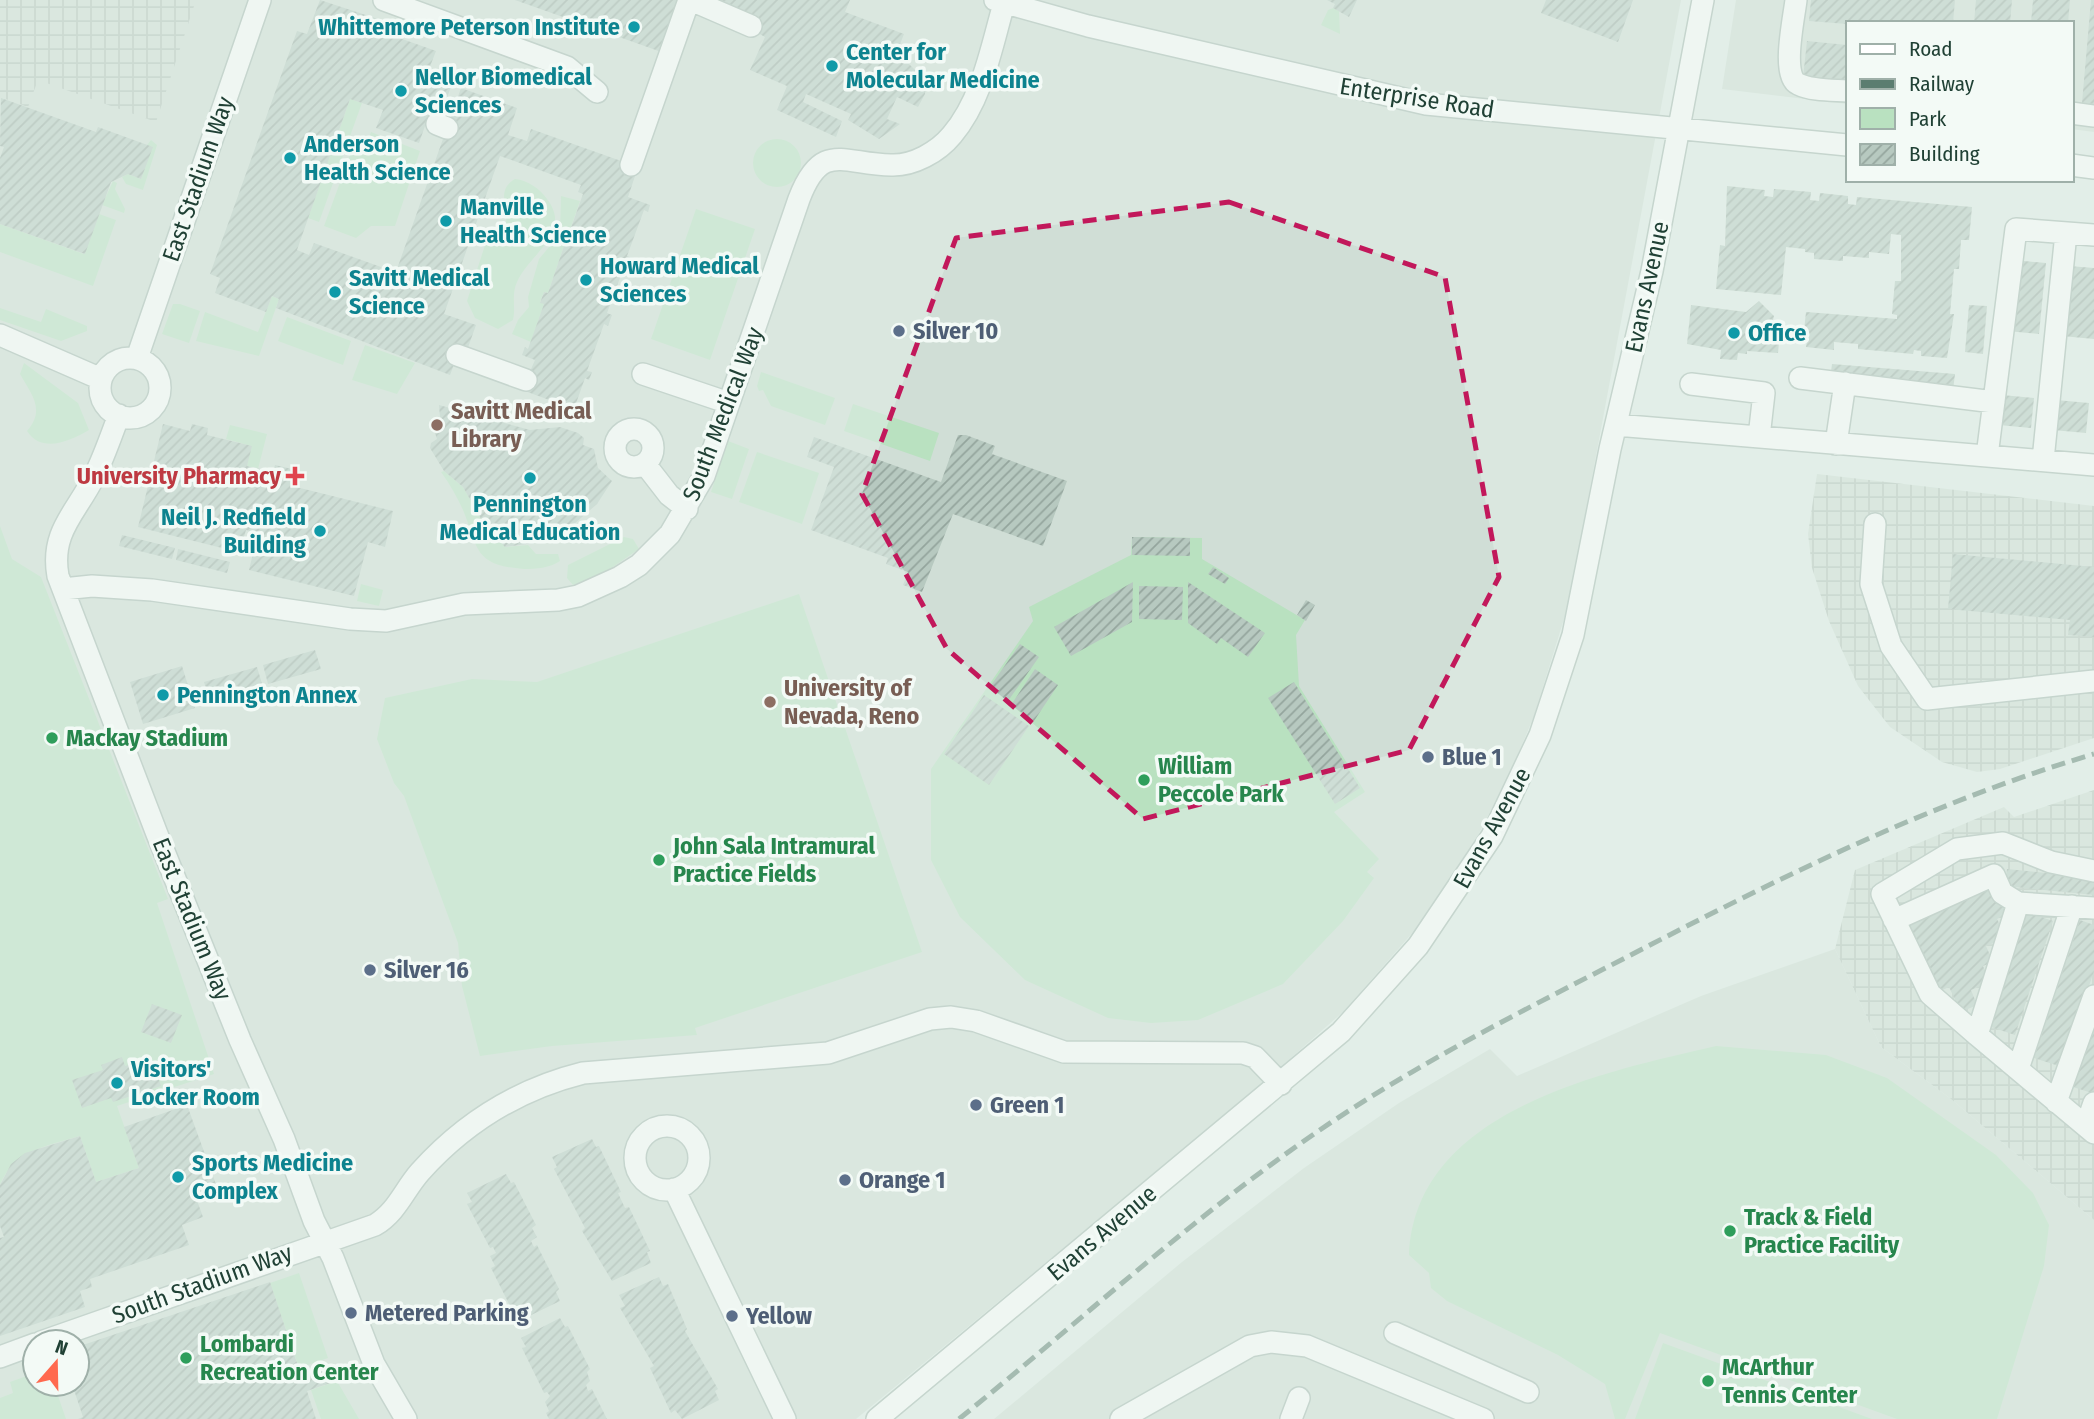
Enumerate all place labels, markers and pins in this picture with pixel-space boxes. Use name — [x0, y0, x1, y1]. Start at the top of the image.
place label: Whittemore Peterson Institute — [318, 13, 620, 41]
marker: Whittemore Peterson Institute — [626, 19, 642, 35]
place label: Center for Molecular Medicine — [846, 38, 1040, 94]
marker: Center for Molecular Medicine — [824, 58, 840, 74]
place label: Nellor Biomedical Sciences — [415, 63, 592, 119]
marker: Nellor Biomedical Sciences — [393, 83, 409, 99]
place label: Anderson Health Science — [303, 130, 451, 186]
marker: Anderson Health Science — [282, 150, 298, 166]
place label: Manville Health Science — [460, 193, 607, 249]
marker: Manville Health Science — [438, 213, 454, 229]
place label: Howard Medical Sciences — [600, 252, 759, 308]
place label: Savitt Medical Science — [349, 264, 490, 320]
marker: Howard Medical Sciences — [578, 272, 594, 288]
marker: Savitt Medical Science — [327, 284, 343, 300]
place label: Silver 10 — [913, 317, 998, 345]
place label: Office — [1748, 319, 1806, 347]
marker: Silver 10 — [891, 323, 907, 339]
marker: Office — [1726, 325, 1742, 341]
place label: Savitt Medical Library — [451, 397, 592, 453]
marker: Savitt Medical Library — [429, 417, 445, 433]
place label: University Pharmacy — [77, 462, 282, 490]
marker: University Pharmacy — [287, 468, 303, 484]
marker: Pennington Medical Education — [522, 470, 538, 486]
place label: Pennington Medical Education — [440, 490, 620, 546]
place label: Neil J. Redfield Building — [161, 503, 306, 559]
marker: Neil J. Redfield Building — [312, 523, 328, 539]
place label: University of Nevada, Reno — [784, 674, 919, 730]
place label: Pennington Annex — [177, 681, 358, 709]
marker: Pennington Annex — [155, 687, 171, 703]
marker: University of Nevada, Reno — [762, 694, 778, 710]
place label: Mackay Stadium — [66, 724, 228, 752]
marker: Mackay Stadium — [44, 730, 60, 746]
place label: Blue 1 — [1442, 743, 1502, 771]
marker: Blue 1 — [1420, 749, 1436, 765]
place label: William Peccole Park — [1158, 752, 1285, 808]
marker: William Peccole Park — [1136, 772, 1152, 788]
place label: John Sala Intramural Practice Fields — [672, 832, 875, 888]
marker: John Sala Intramural Practice Fields — [651, 852, 667, 868]
place label: Silver 16 — [384, 956, 469, 984]
marker: Silver 16 — [362, 962, 378, 978]
place label: Visitors' Locker Room — [130, 1055, 260, 1111]
marker: Visitors' Locker Room — [109, 1075, 125, 1091]
place label: Green 1 — [990, 1091, 1064, 1119]
marker: Green 1 — [968, 1097, 984, 1113]
place label: Sports Medicine Complex — [192, 1149, 353, 1205]
place label: Orange 1 — [859, 1166, 945, 1194]
marker: Sports Medicine Complex — [170, 1169, 186, 1185]
marker: Orange 1 — [837, 1172, 853, 1188]
place label: Track & Field Practice Facility — [1744, 1203, 1900, 1259]
marker: Track & Field Practice Facility — [1722, 1223, 1738, 1239]
place label: Metered Parking — [365, 1299, 529, 1327]
place label: Yellow — [745, 1302, 812, 1330]
marker: Metered Parking — [343, 1305, 359, 1321]
marker: Yellow — [724, 1308, 740, 1324]
place label: Lombardi Recreation Center — [200, 1330, 379, 1386]
marker: Lombardi Recreation Center — [178, 1350, 194, 1366]
place label: McArthur Tennis Center — [1722, 1353, 1858, 1409]
marker: McArthur Tennis Center — [1700, 1373, 1716, 1389]

